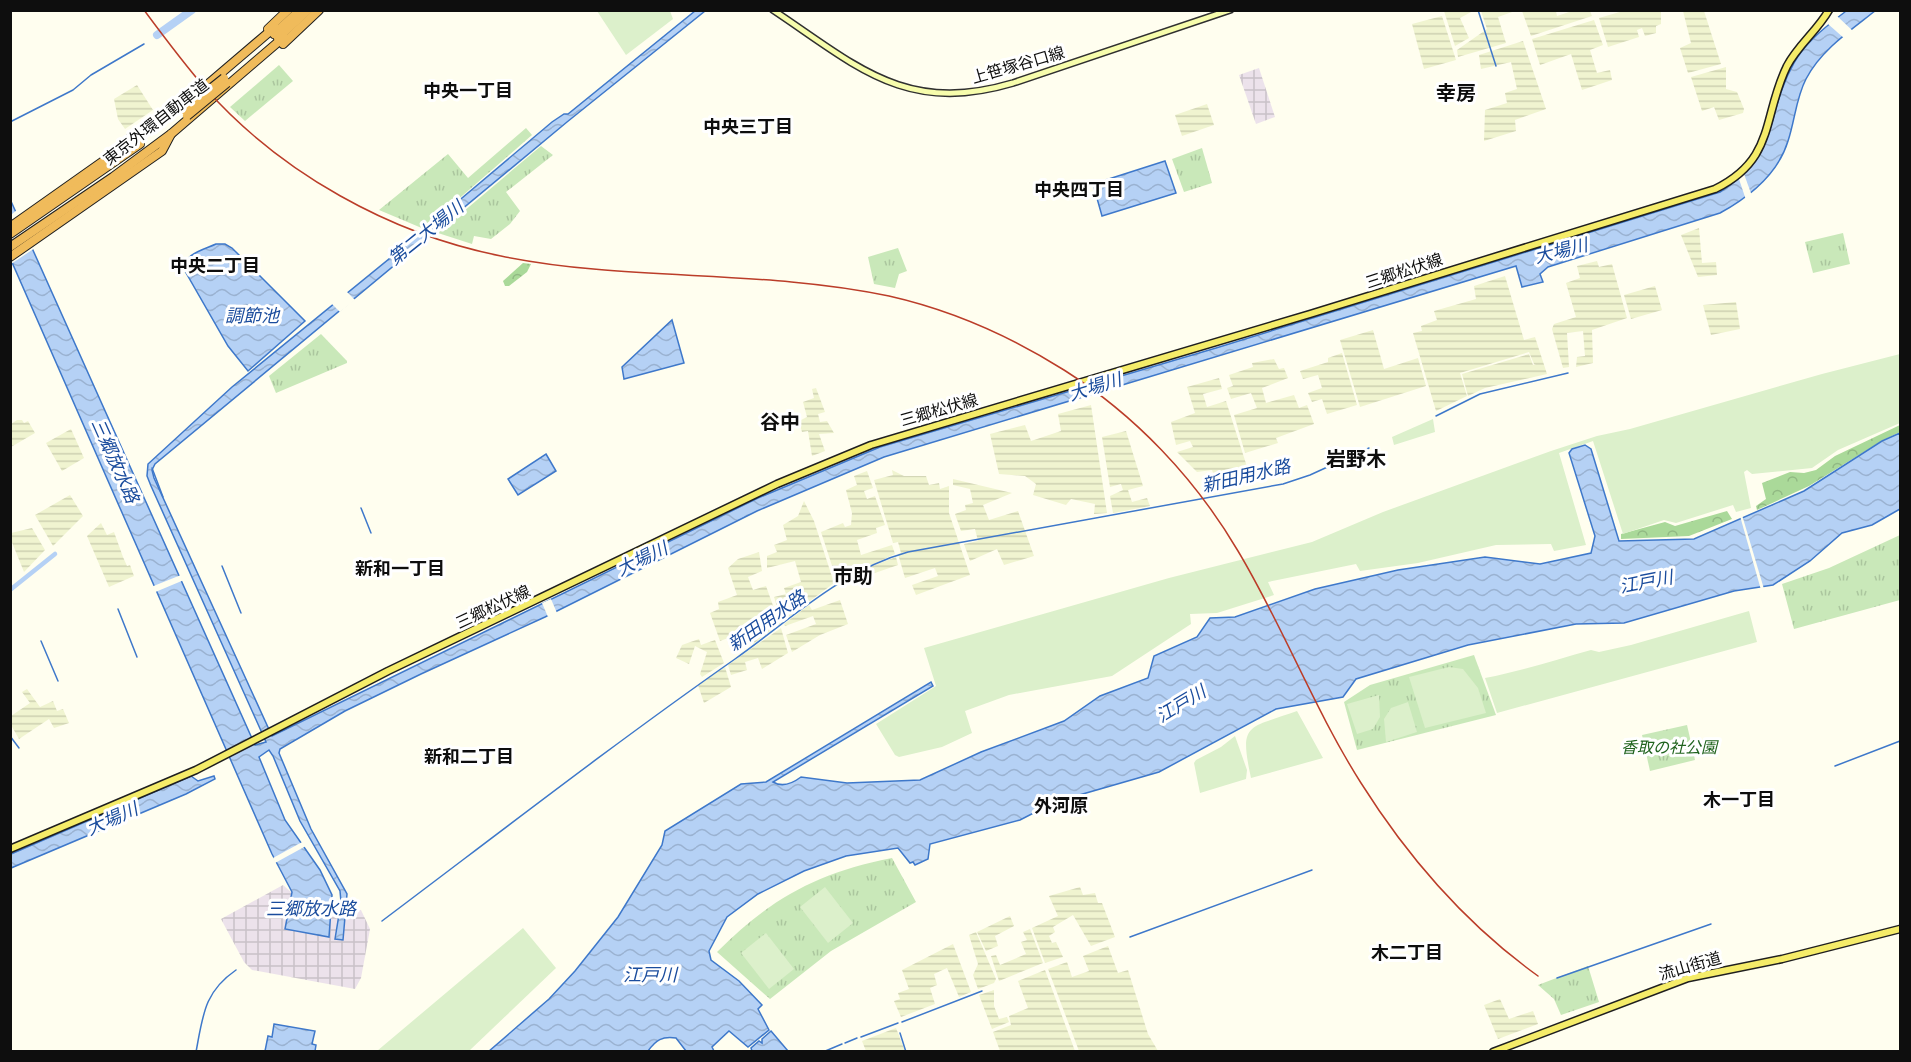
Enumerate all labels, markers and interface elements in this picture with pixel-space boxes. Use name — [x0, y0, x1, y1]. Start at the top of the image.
street label: 上笹塚谷口線 — [969, 43, 1067, 87]
street label: 東京外環自動車道 — [100, 75, 212, 169]
district label: 中央一丁目 — [423, 80, 513, 102]
district label: 幸房 — [1436, 81, 1476, 105]
district label: 中央三丁目 — [703, 116, 793, 138]
district label: 中央四丁目 — [1034, 179, 1124, 201]
water label: 第二大場川 — [384, 195, 469, 270]
water label: 大場川 — [1532, 233, 1592, 268]
street label: 三郷松伏線 — [1363, 250, 1445, 292]
district label: 中央二丁目 — [170, 255, 260, 277]
water label: 調節池 — [225, 305, 281, 327]
water label: 大場川 — [1066, 368, 1126, 405]
street label: 三郷松伏線 — [898, 390, 980, 430]
district label: 谷中 — [760, 410, 800, 434]
water label: 三郷放水路 — [87, 415, 144, 508]
district label: 岩野木 — [1326, 447, 1386, 471]
water label: 新田用水路 — [1200, 455, 1294, 497]
water label: 大場川 — [613, 536, 673, 581]
district label: 新和一丁目 — [355, 558, 445, 580]
district label: 市助 — [833, 564, 873, 588]
water label: 江戸川 — [1617, 566, 1677, 598]
street label: 三郷松伏線 — [453, 581, 533, 633]
water label: 新田用水路 — [724, 585, 812, 656]
water label: 江戸川 — [1152, 680, 1212, 727]
park label: 香取の社公園 — [1621, 738, 1719, 757]
district label: 新和二丁目 — [424, 746, 514, 768]
district label: 木一丁目 — [1703, 789, 1775, 811]
district label: 外河原 — [1034, 795, 1088, 817]
water label: 大場川 — [83, 797, 143, 840]
water label: 三郷放水路 — [266, 898, 358, 920]
district label: 木二丁目 — [1371, 942, 1443, 964]
street label: 流山街道 — [1657, 948, 1723, 984]
water label: 江戸川 — [623, 964, 679, 986]

